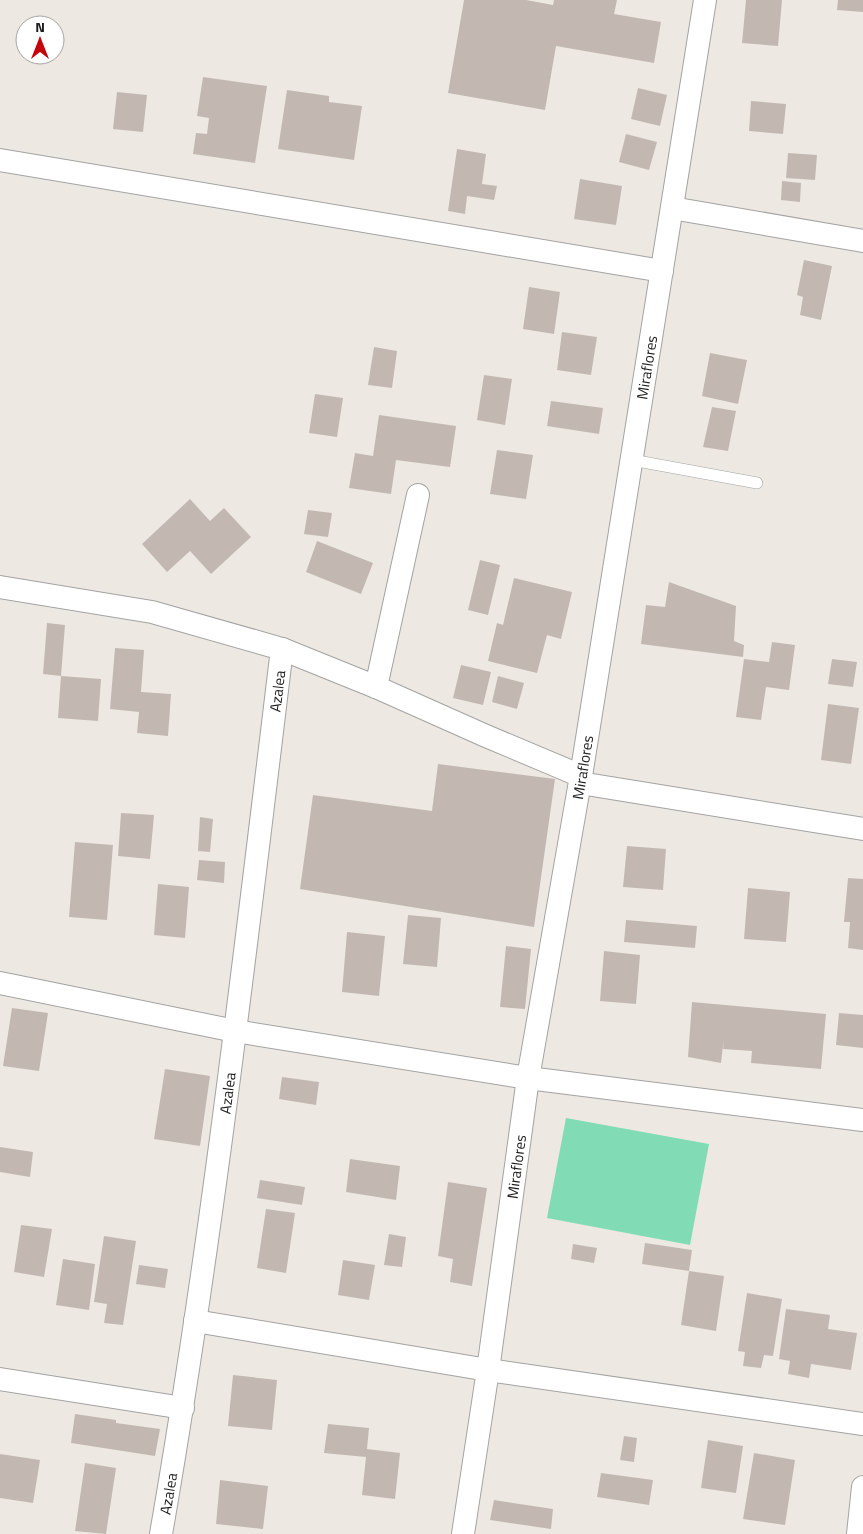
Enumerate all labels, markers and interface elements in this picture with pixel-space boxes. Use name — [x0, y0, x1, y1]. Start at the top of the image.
north arrow — [15, 15, 65, 65]
text: N — [35, 16, 45, 37]
street label: Miraflores — [630, 334, 663, 401]
street label: Azalea — [263, 668, 291, 713]
street label: Miraflores — [566, 734, 599, 801]
street label: Azalea — [213, 1070, 241, 1115]
street label: Miraflores — [500, 1133, 532, 1200]
street label: Azalea — [153, 1471, 183, 1516]

